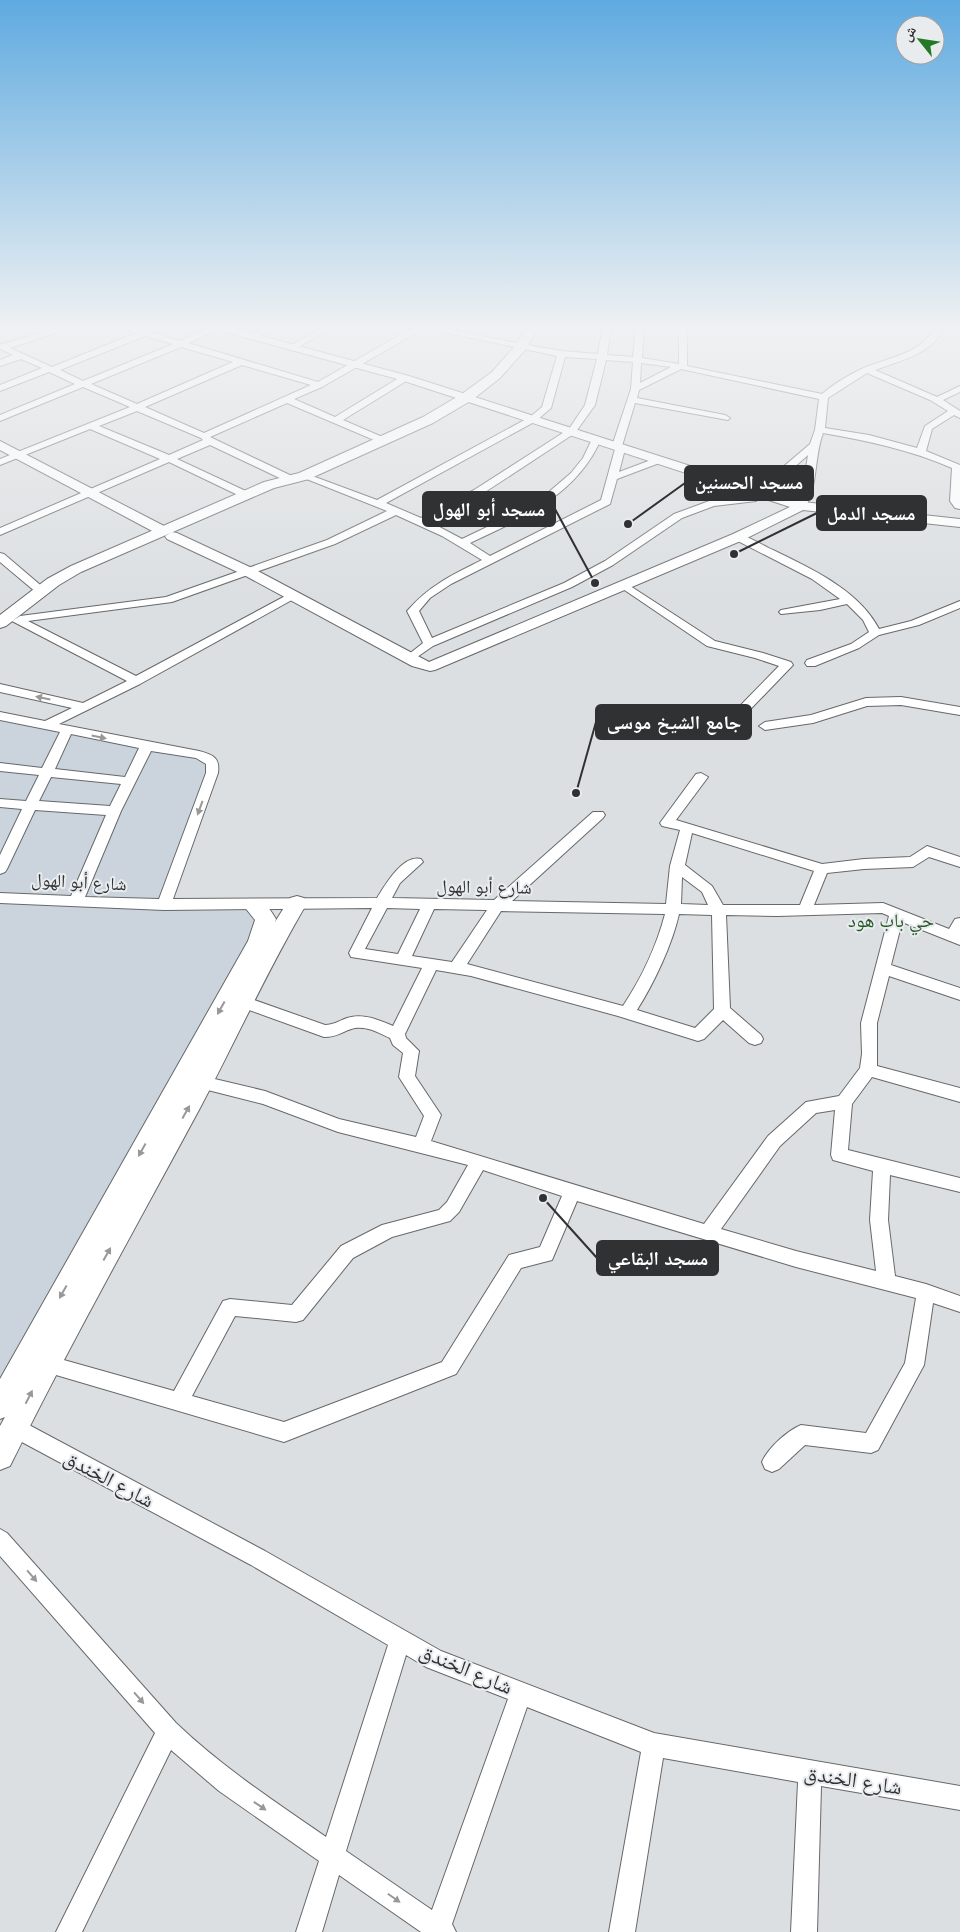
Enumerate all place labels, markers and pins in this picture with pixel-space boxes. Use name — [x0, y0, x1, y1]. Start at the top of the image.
callout: مسجد الحسنين — [685, 466, 813, 500]
callout: مسجد أبو الهول — [423, 492, 555, 526]
callout: مسجد الدمل — [817, 496, 926, 530]
callout: جامع الشيخ موسى — [596, 705, 751, 739]
callout: مسجد البقاعي — [597, 1241, 718, 1275]

